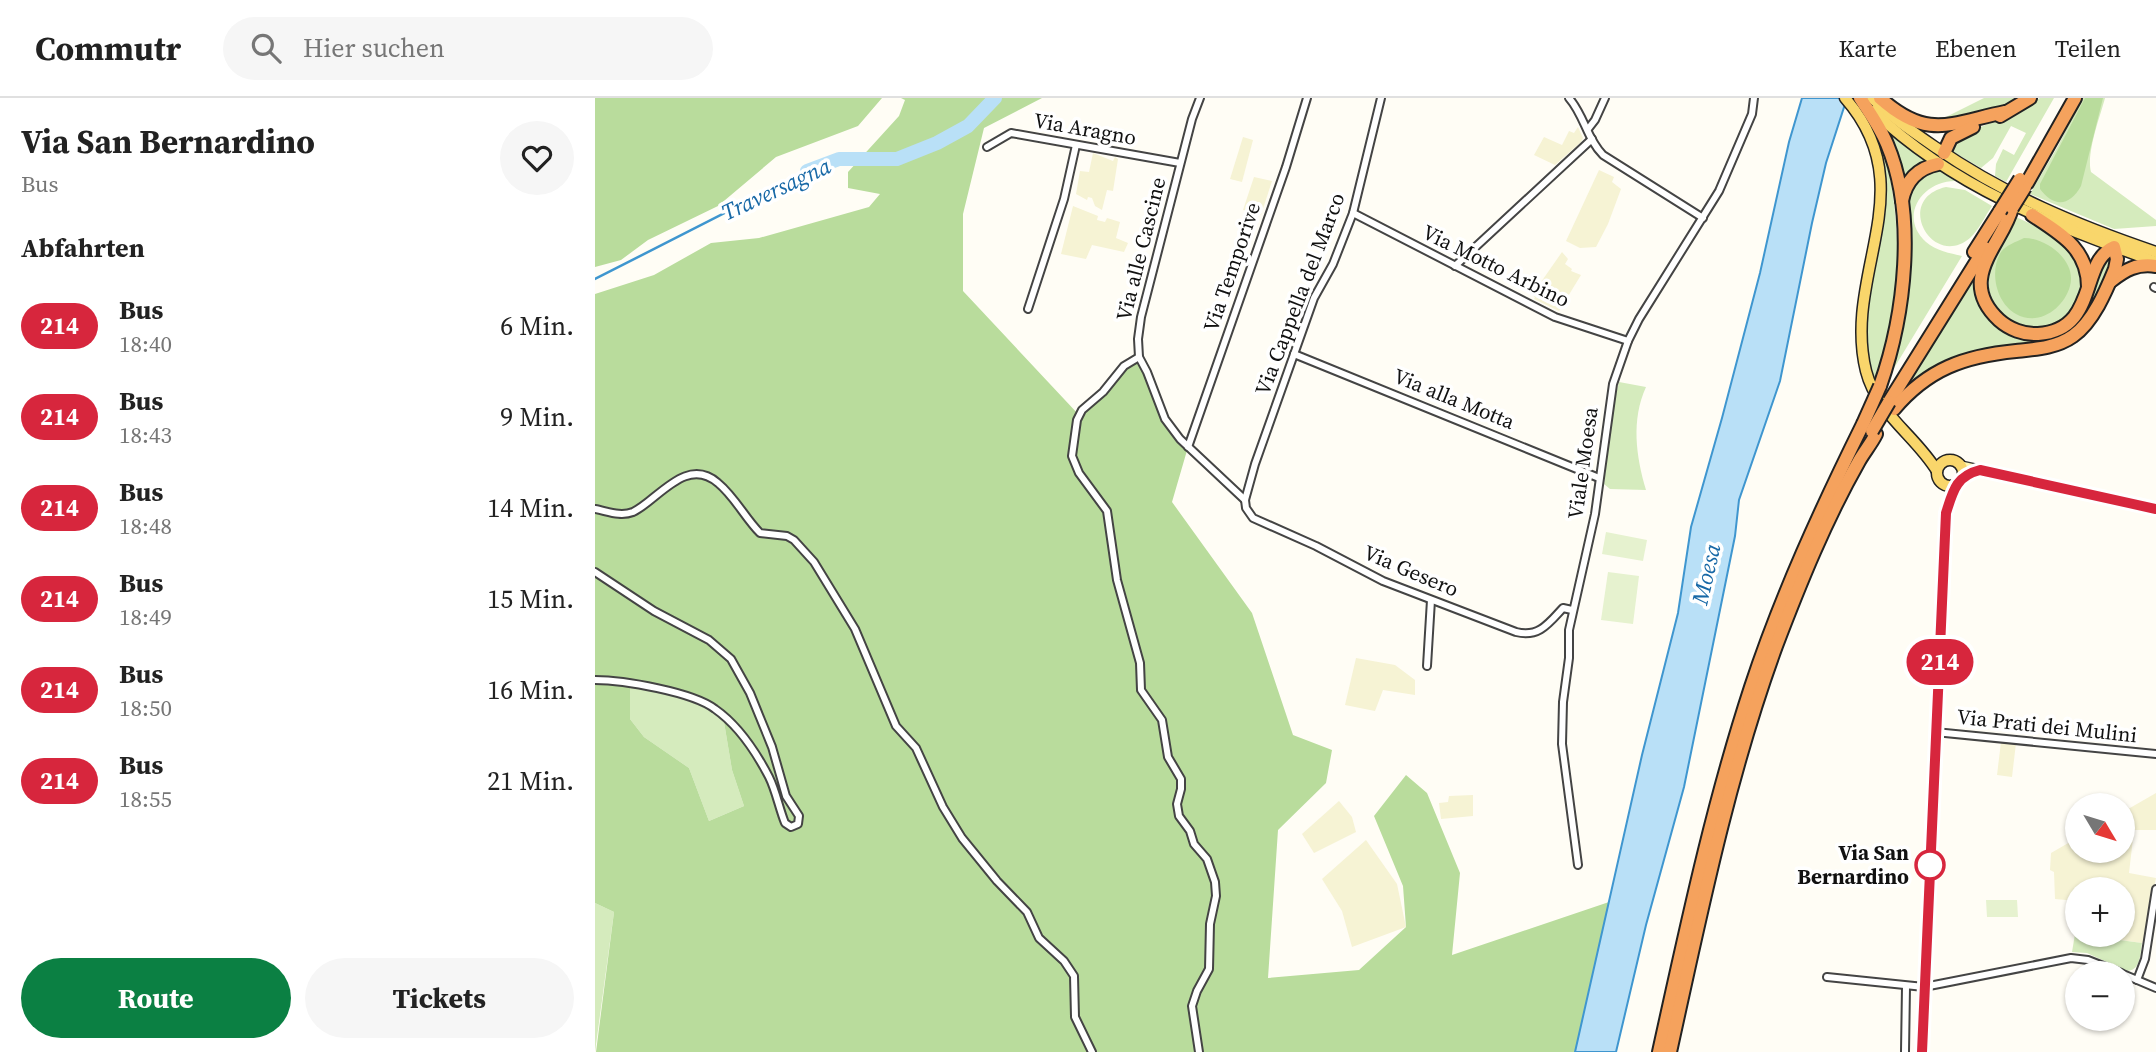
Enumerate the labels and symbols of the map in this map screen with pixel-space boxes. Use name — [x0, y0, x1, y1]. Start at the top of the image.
street label: Via Aragno — [1032, 105, 1139, 152]
water label: Traversagna — [716, 150, 836, 228]
street label: Via alle Cascine — [1109, 174, 1172, 324]
street label: Via Cappella del Marco — [1248, 188, 1352, 399]
street label: Via Temporive — [1196, 198, 1267, 335]
street label: Via Motto Arbino — [1418, 217, 1575, 314]
street label: Via alla Motta — [1389, 361, 1519, 436]
street label: Viale Moesa — [1560, 405, 1605, 521]
street label: Via Gesero — [1359, 538, 1463, 604]
water label: Moesa — [1683, 540, 1729, 609]
line badge: 214 — [1900, 639, 1980, 685]
street label: Via Prati dei Mulini — [1956, 702, 2139, 749]
north arrow — [2065, 793, 2135, 863]
place label: Via San Bernardino — [1797, 838, 1909, 891]
marker: Via San Bernardino — [1915, 850, 1945, 880]

